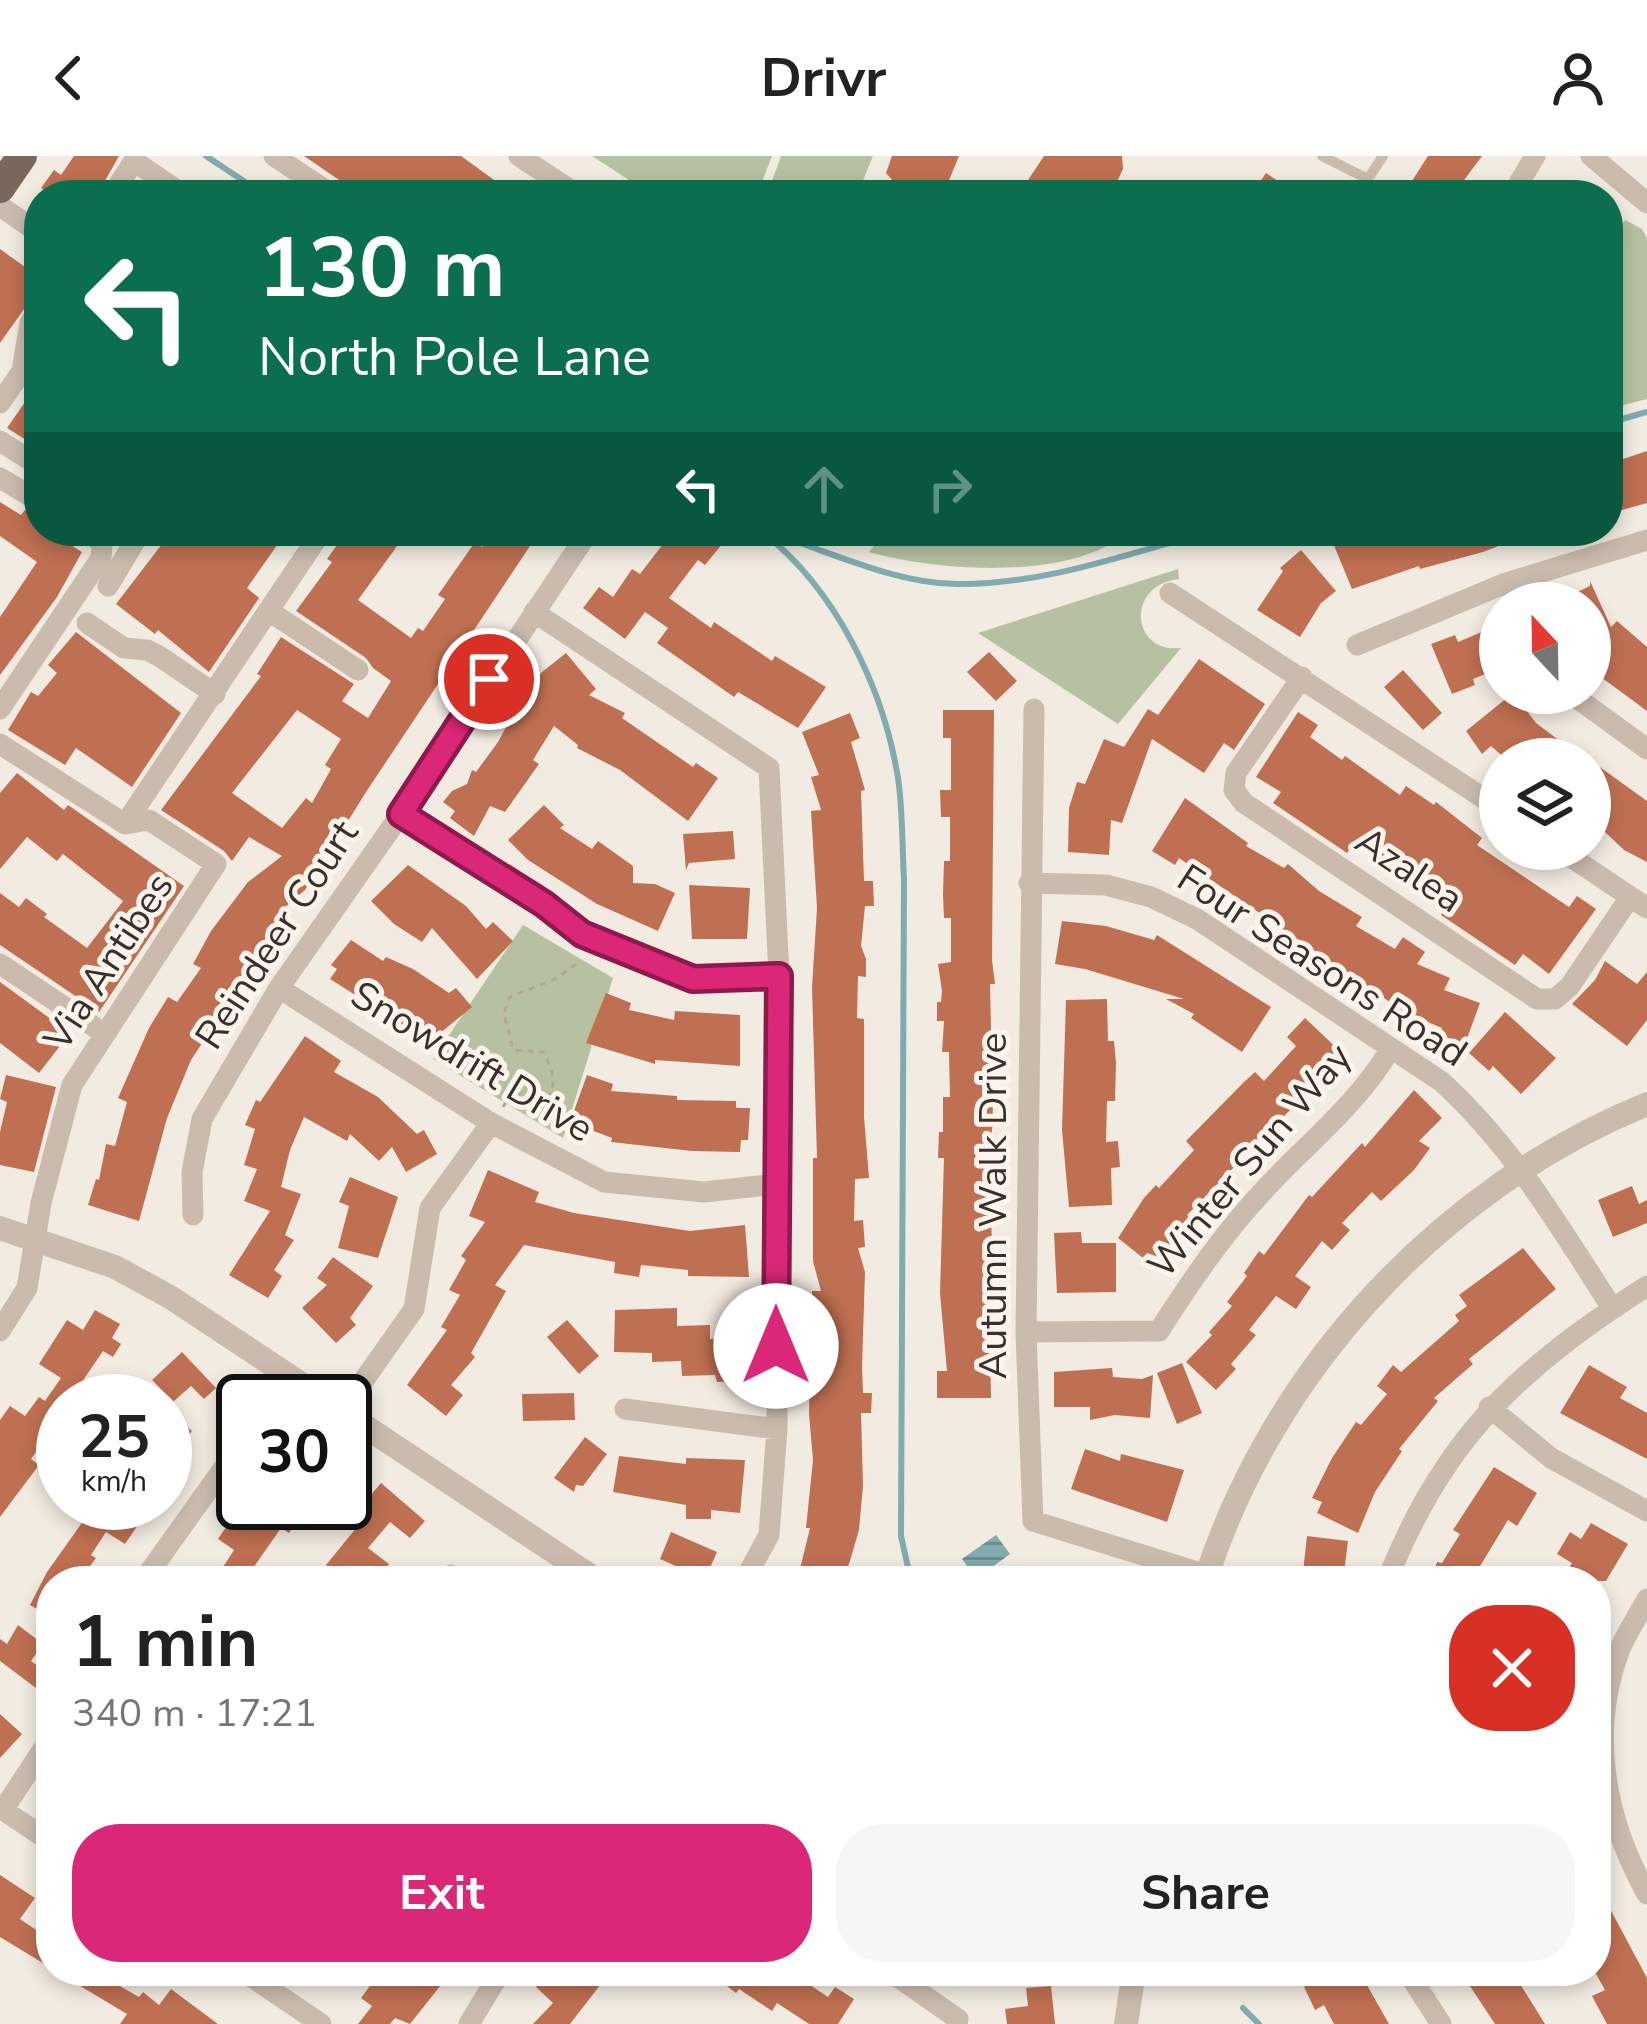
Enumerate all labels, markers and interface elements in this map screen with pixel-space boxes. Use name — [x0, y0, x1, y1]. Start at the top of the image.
text: Drivr — [761, 41, 886, 115]
icon: back — [36, 45, 102, 111]
icon: person — [1545, 45, 1611, 111]
text: 130 m — [258, 211, 506, 326]
icon: left — [60, 228, 216, 384]
text: North Pole Lane — [258, 320, 651, 394]
icon: left — [665, 456, 731, 522]
icon: ahead — [791, 456, 857, 522]
icon: right — [917, 456, 983, 522]
north arrow — [1479, 582, 1611, 714]
map controls — [1479, 582, 1611, 870]
pin — [438, 628, 540, 730]
icon: arrive — [456, 646, 522, 712]
button: layers — [1479, 738, 1611, 870]
street label: Reindeer Court — [183, 810, 371, 1060]
street label: Azalea — [1345, 815, 1473, 925]
street label: Four Seasons Road — [1167, 852, 1477, 1080]
street label: Via Antibes — [31, 863, 186, 1062]
street label: Snowdrift Drive — [341, 969, 603, 1155]
street label: Winter Sun Way — [1136, 1032, 1364, 1290]
street label: Autumn Walk Drive — [967, 1033, 1020, 1379]
position arrow — [713, 1283, 839, 1409]
speed limit sign: 30 — [216, 1374, 372, 1530]
text: 25 — [78, 1396, 150, 1478]
text: km/h — [81, 1461, 147, 1502]
text: 1 min — [72, 1593, 258, 1691]
button: close — [1449, 1605, 1575, 1731]
text: 340 m · 17:21 — [72, 1687, 317, 1740]
button: Exit — [72, 1824, 812, 1962]
button: Share — [836, 1824, 1575, 1962]

